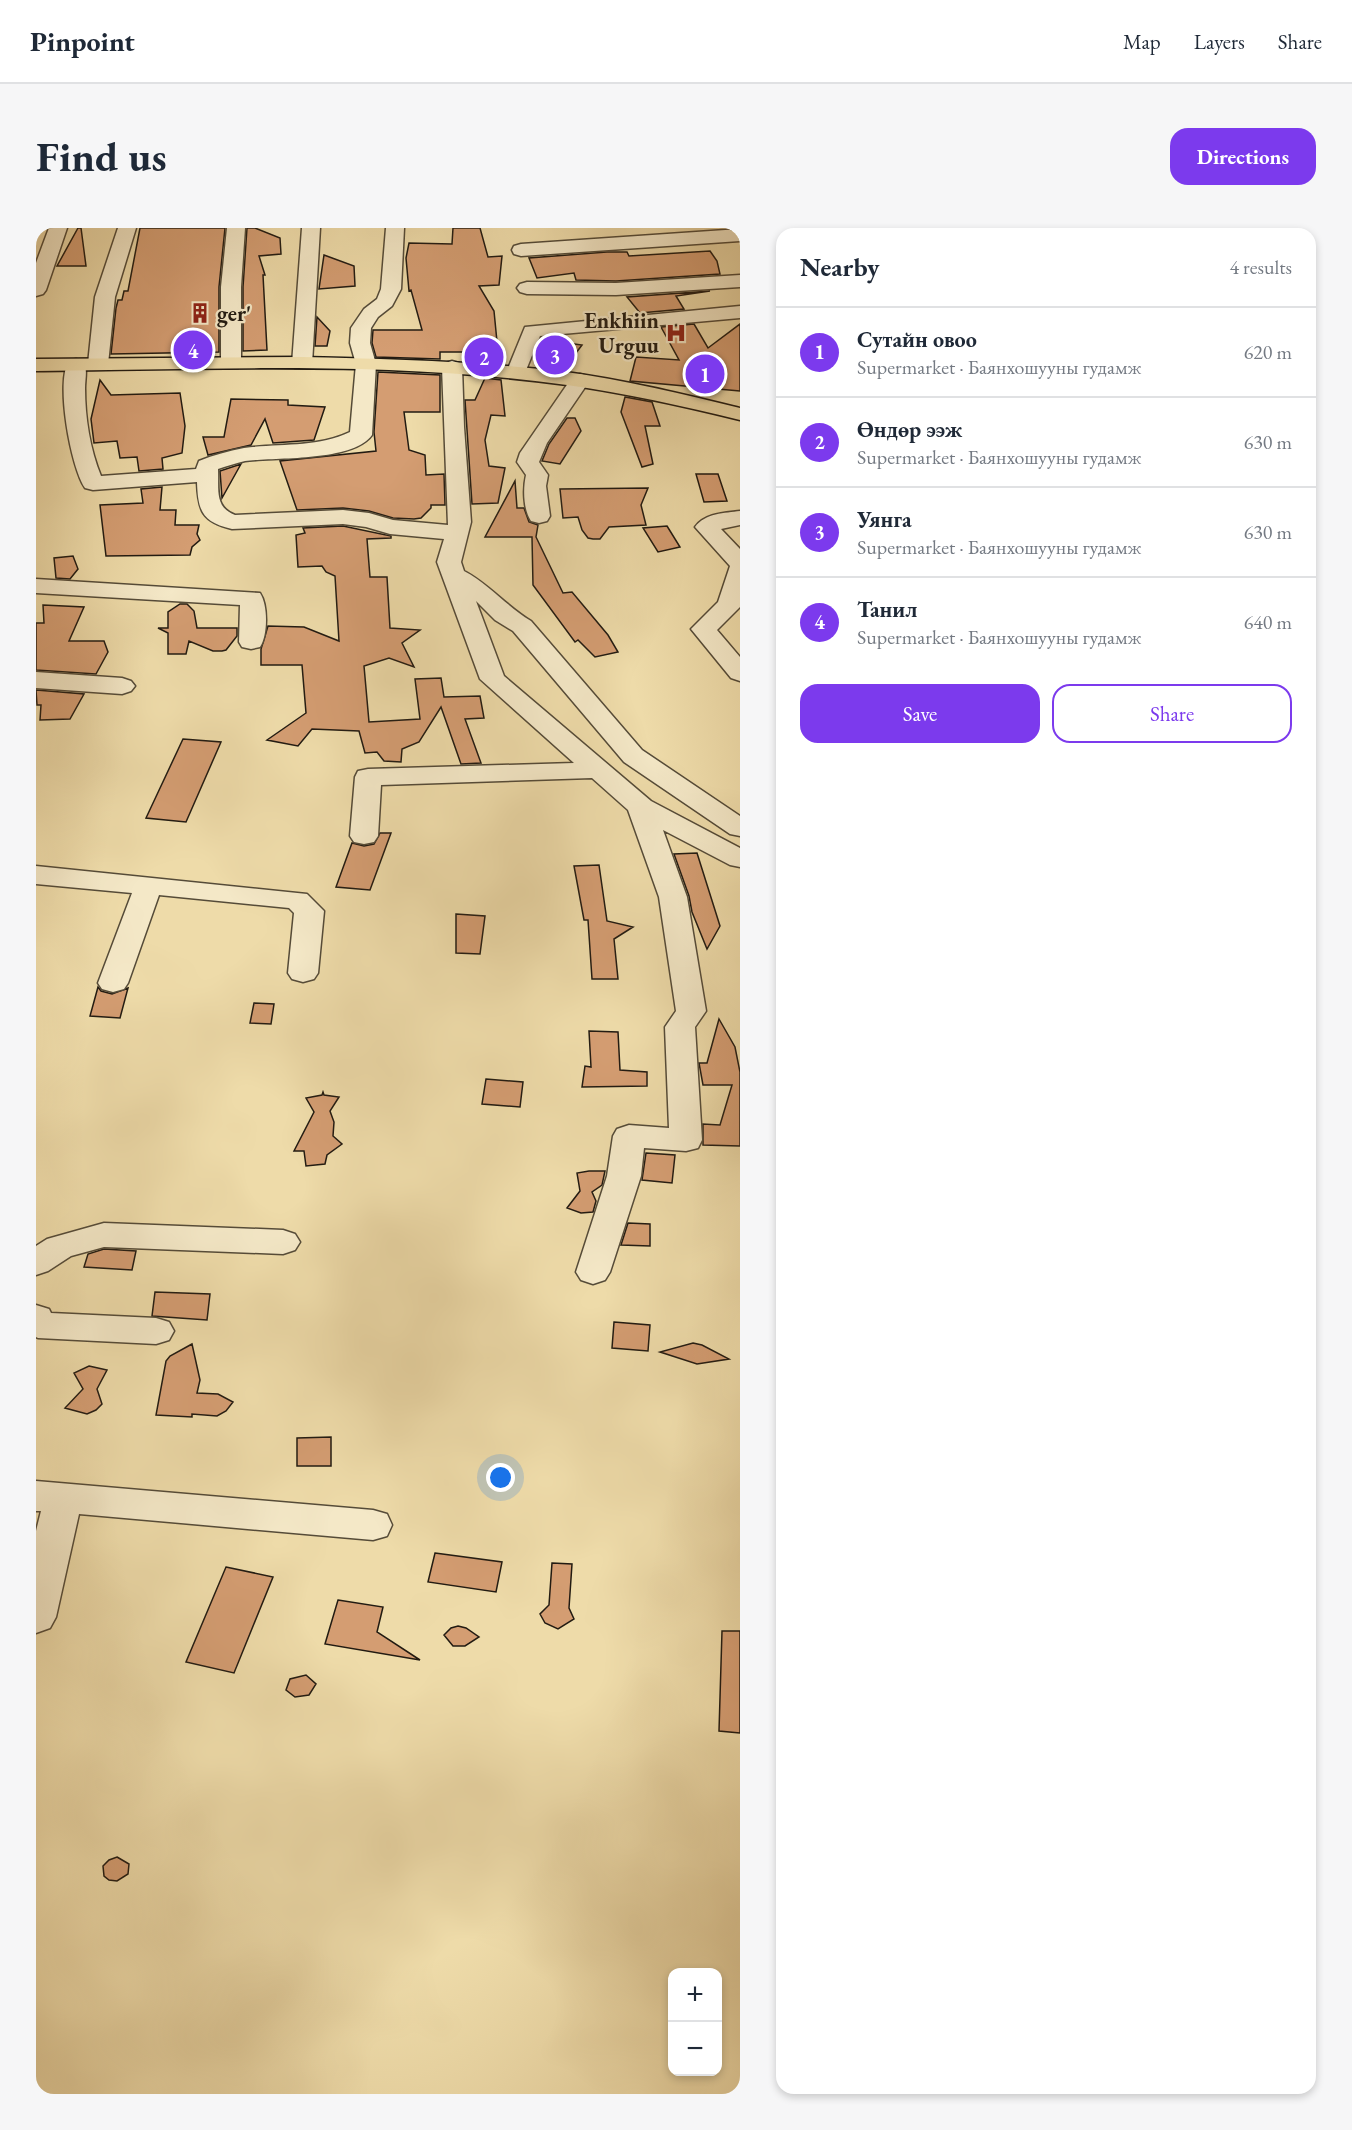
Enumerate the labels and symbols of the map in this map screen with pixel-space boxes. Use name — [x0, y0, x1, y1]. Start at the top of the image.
place label: ger' — [217, 299, 251, 328]
building icon: ger' — [188, 301, 212, 325]
place label: Enkhiin Urguu — [584, 306, 660, 360]
hospital icon: Enkhiin Urguu — [664, 321, 688, 345]
pin: 4 — [174, 328, 212, 372]
pin: 3 — [536, 332, 574, 378]
pin: 2 — [464, 334, 504, 380]
pin: 1 — [686, 352, 724, 396]
your location — [486, 1463, 515, 1492]

